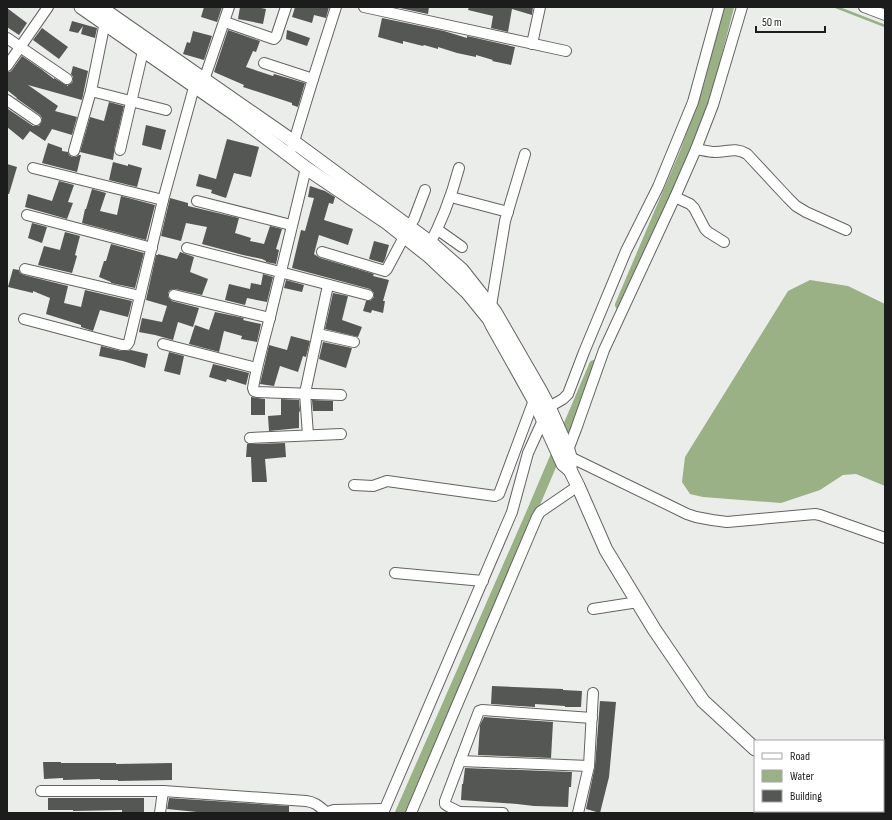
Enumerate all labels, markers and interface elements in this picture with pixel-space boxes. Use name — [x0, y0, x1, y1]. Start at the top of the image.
scale bar — [756, 8, 825, 34]
text: 50 m — [762, 15, 782, 30]
legend — [754, 740, 884, 812]
text: Road — [790, 749, 810, 764]
text: Water — [790, 769, 814, 784]
text: Building — [790, 789, 822, 804]

